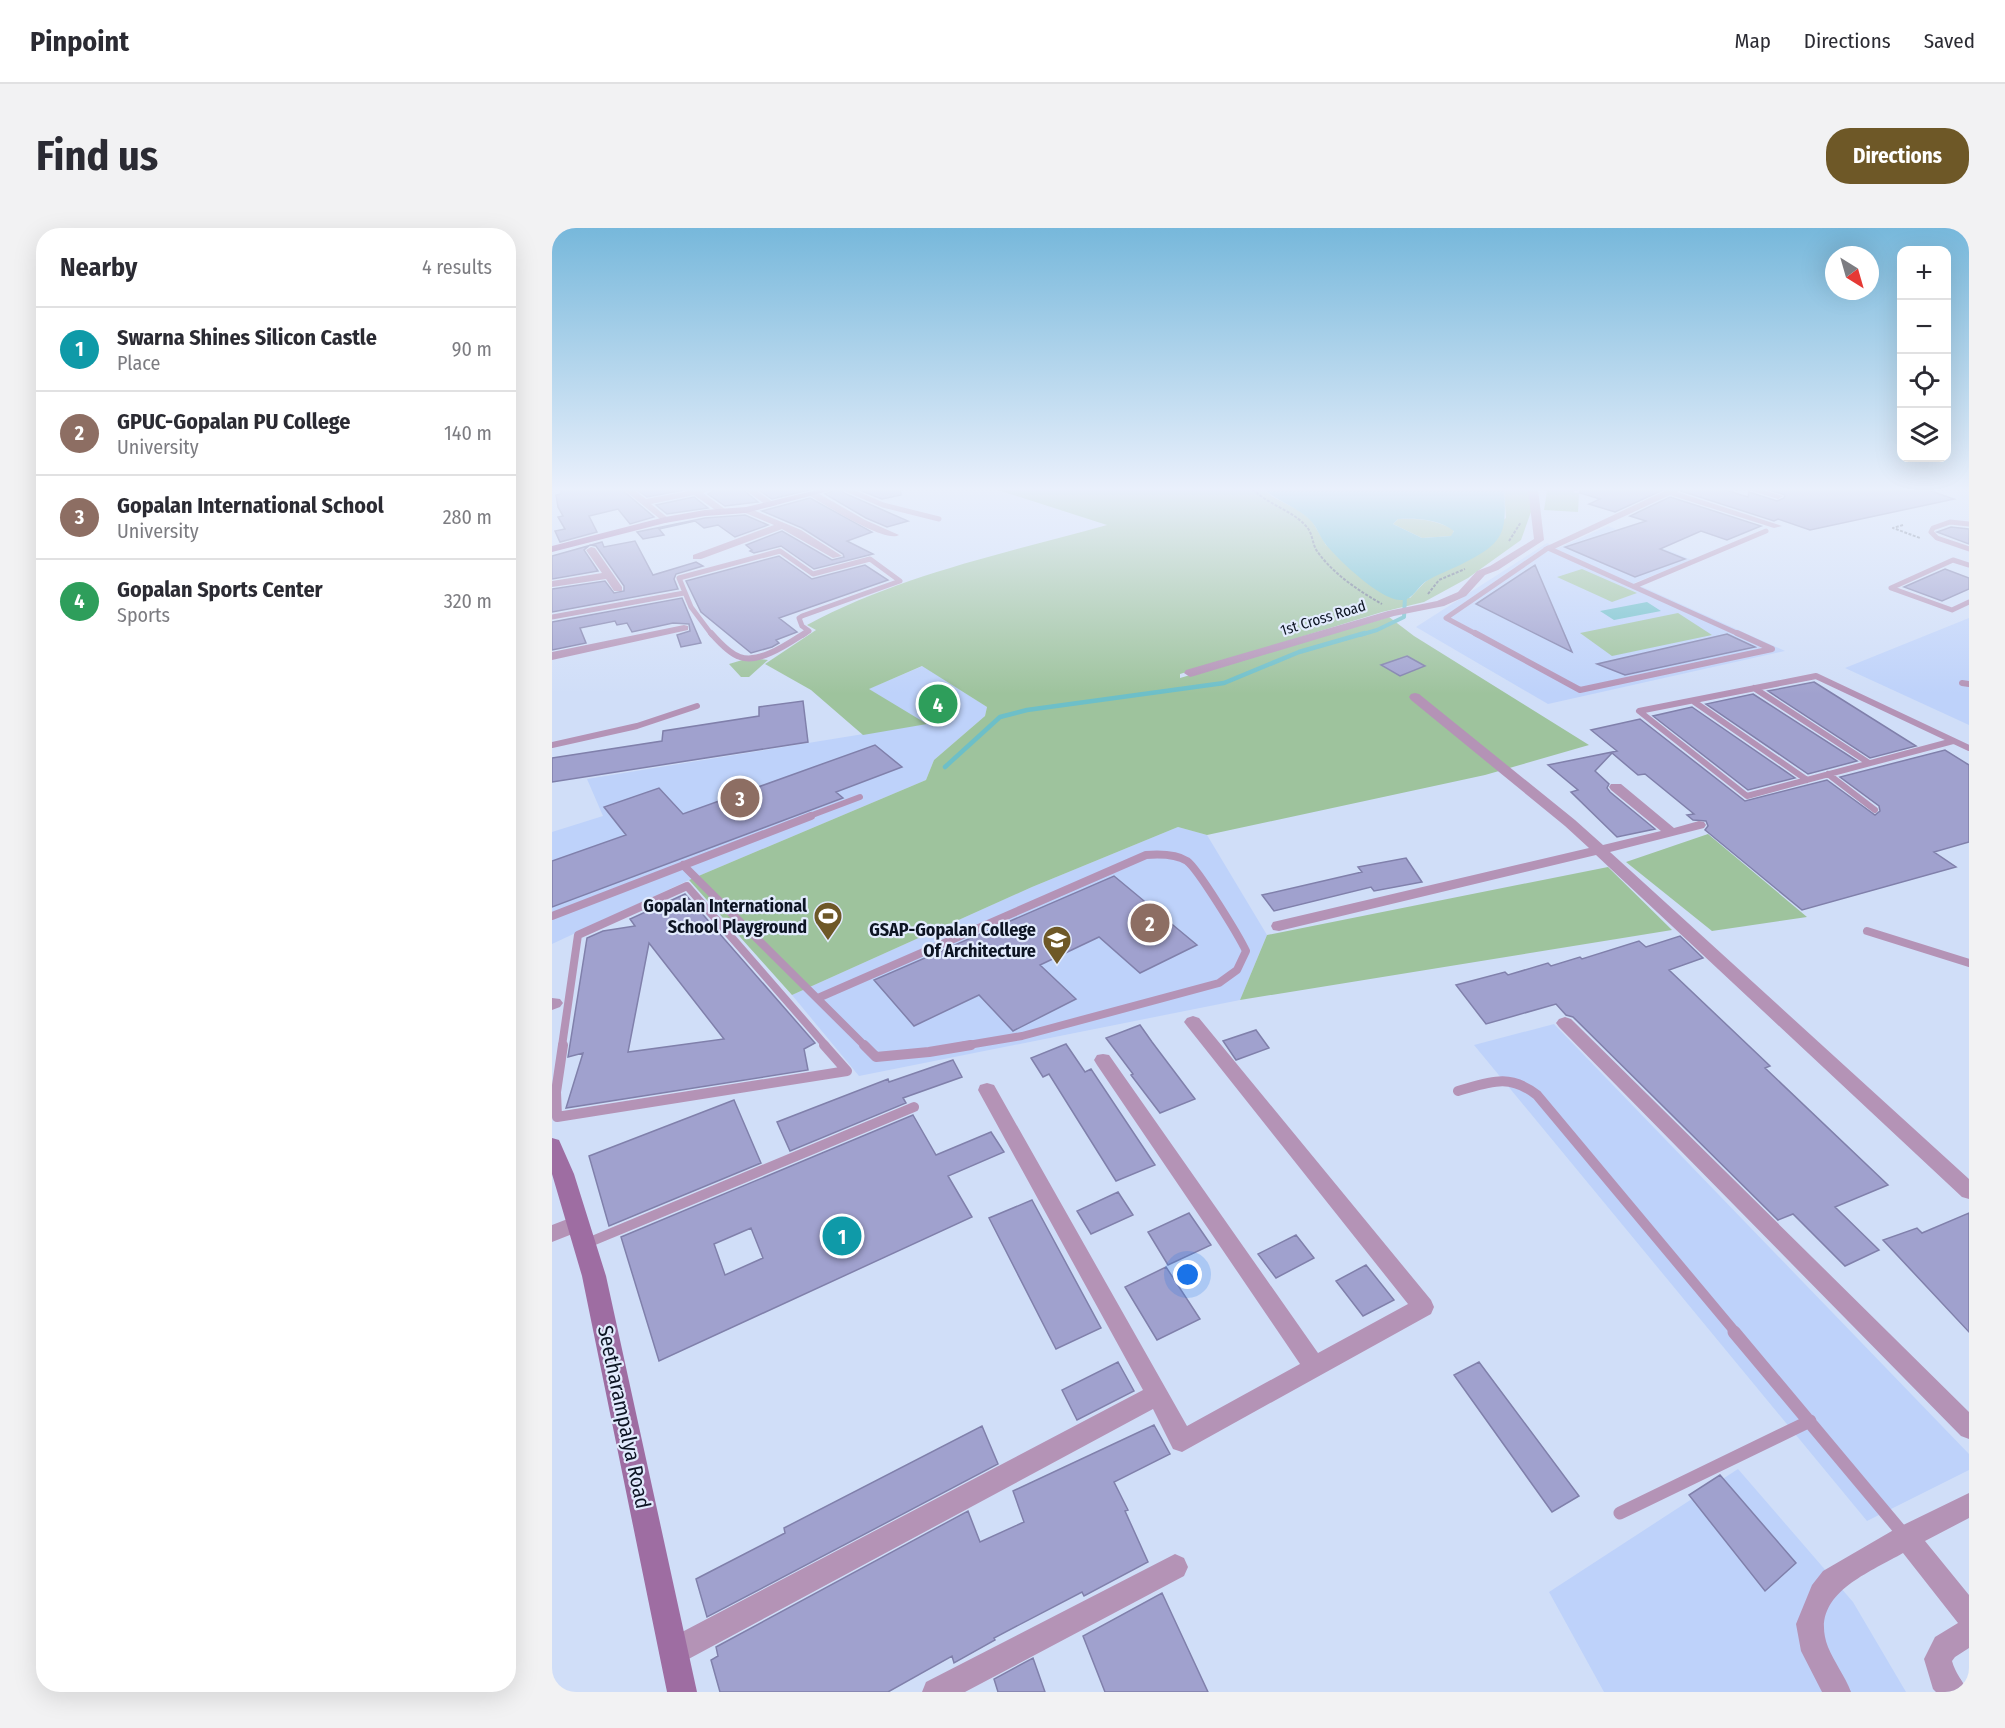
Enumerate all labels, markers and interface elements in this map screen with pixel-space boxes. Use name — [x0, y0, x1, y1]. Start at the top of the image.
text: Pinpoint — [30, 25, 129, 58]
text: Map — [1734, 28, 1771, 54]
text: Directions — [1804, 28, 1891, 54]
text: Saved — [1924, 28, 1975, 54]
button: Directions — [1826, 128, 1969, 184]
text: Find us — [36, 131, 158, 181]
north arrow — [1825, 246, 1879, 300]
map controls — [1897, 246, 1951, 462]
button: + — [1897, 246, 1951, 300]
text: Nearby — [60, 252, 137, 283]
text: 4 results — [422, 255, 492, 279]
button: − — [1897, 300, 1951, 354]
text: Swarna Shines Silicon Castle — [117, 324, 377, 351]
text: 1 — [75, 337, 84, 361]
text: 90 m — [452, 337, 492, 361]
text: Place — [117, 351, 160, 375]
button: locate — [1897, 354, 1951, 408]
text: GPUC-Gopalan PU College — [117, 408, 350, 435]
button: layers — [1897, 408, 1951, 462]
text: 2 — [75, 421, 84, 445]
text: 140 m — [444, 421, 492, 445]
text: University — [117, 435, 199, 459]
text: Gopalan International School — [117, 492, 384, 519]
text: 3 — [75, 505, 84, 529]
text: 280 m — [443, 505, 492, 529]
text: University — [117, 519, 199, 543]
text: Gopalan Sports Center — [117, 576, 323, 603]
text: 4 — [74, 589, 85, 613]
text: 320 m — [444, 589, 492, 613]
street label: 1st Cross Road — [1278, 597, 1368, 639]
text: Sports — [117, 603, 170, 627]
pin: 4 — [918, 682, 958, 726]
pin: 3 — [720, 776, 759, 820]
place label: Gopalan International School Playground — [643, 895, 807, 938]
sports icon: Gopalan International School Playground — [812, 900, 844, 942]
pin: 2 — [1130, 900, 1170, 946]
place label: GSAP-Gopalan College Of Architecture — [869, 919, 1036, 962]
school or university icon: GSAP-Gopalan College Of Architecture — [1041, 924, 1073, 966]
pin: 1 — [822, 1214, 862, 1258]
your location — [1173, 1260, 1202, 1289]
street label: Seetharampalya Road — [592, 1323, 656, 1511]

